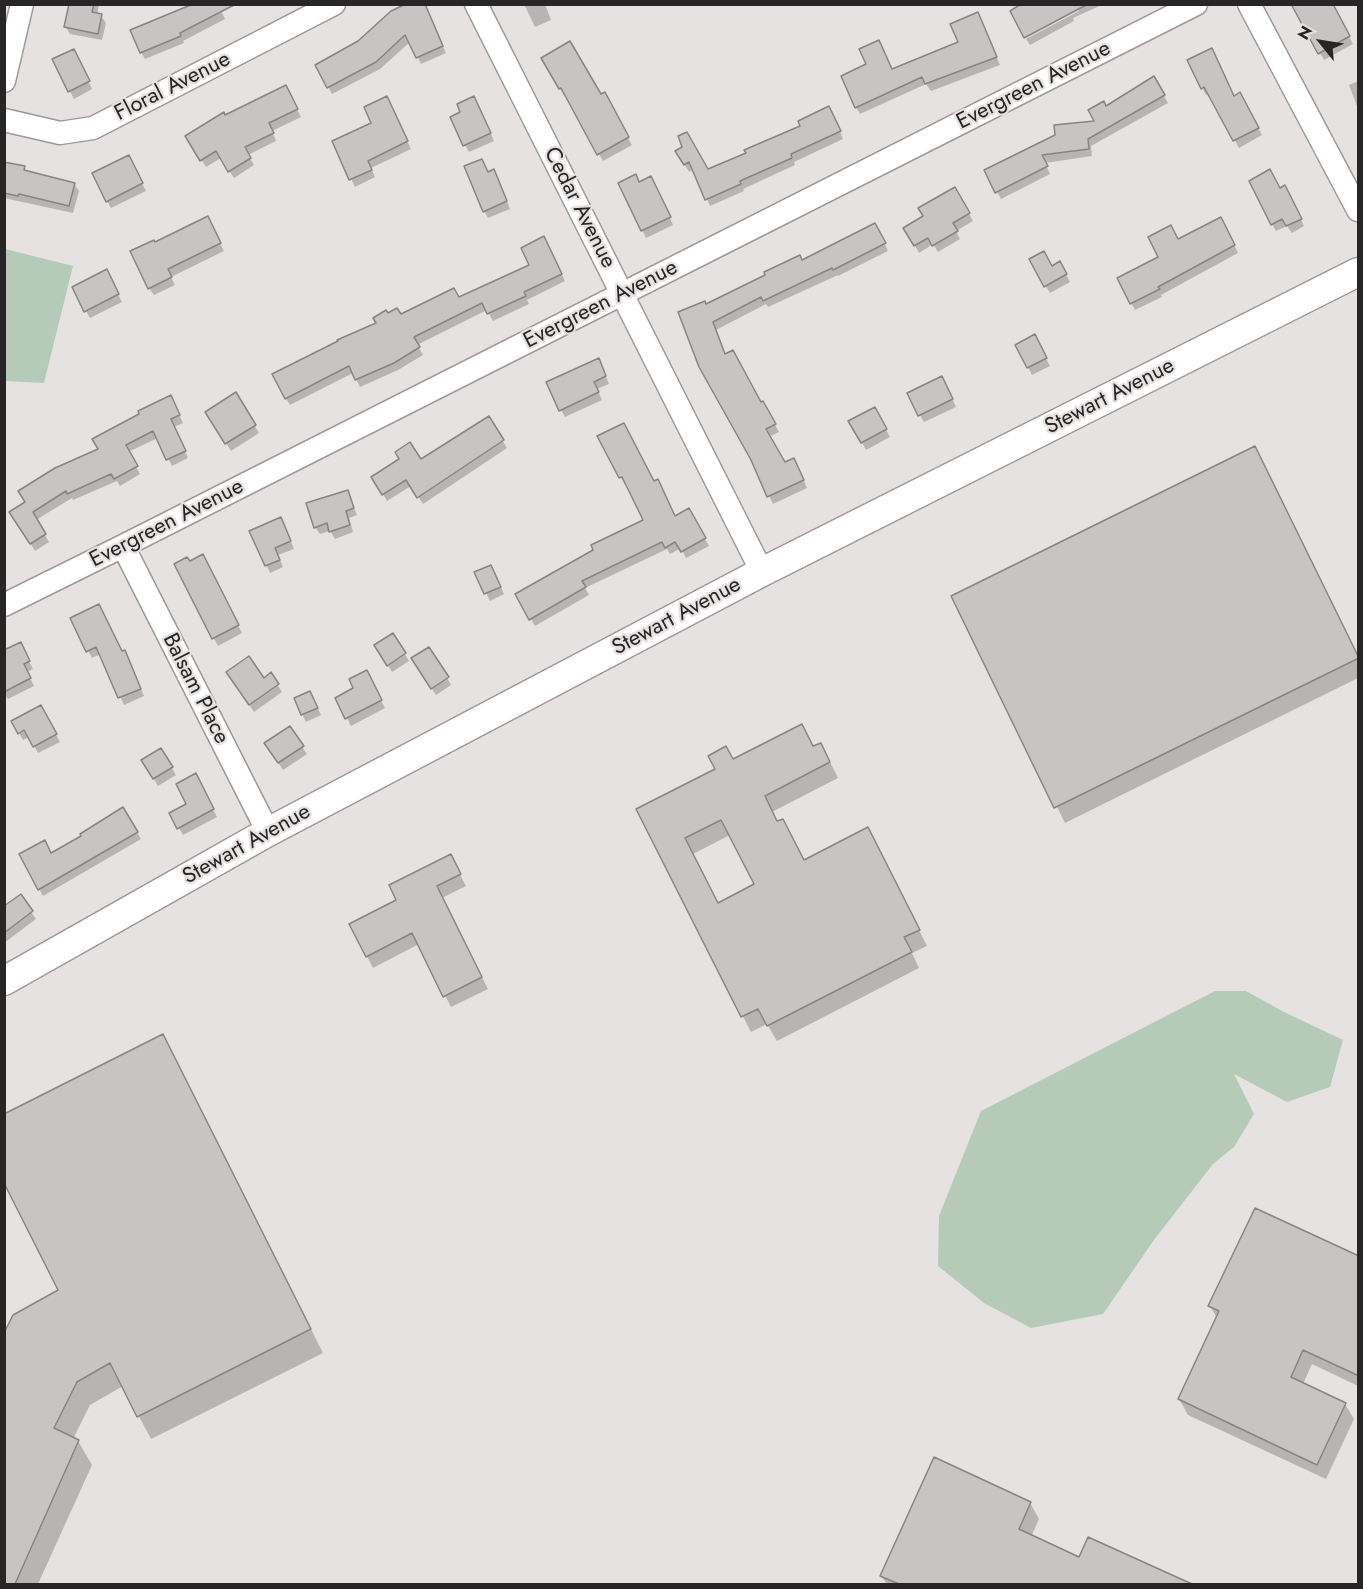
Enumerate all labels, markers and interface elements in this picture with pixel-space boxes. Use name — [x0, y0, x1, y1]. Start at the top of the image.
north arrow — [1291, 12, 1351, 72]
text: N — [1292, 21, 1318, 44]
street label: Evergreen Avenue — [953, 36, 1115, 136]
street label: Floral Avenue — [111, 47, 235, 127]
street label: Cedar Avenue — [537, 143, 621, 273]
street label: Evergreen Avenue — [520, 255, 682, 355]
street label: Stewart Avenue — [1041, 353, 1179, 441]
street label: Evergreen Avenue — [86, 474, 248, 574]
street label: Stewart Avenue — [608, 572, 746, 662]
street label: Balsam Place — [156, 629, 234, 749]
street label: Stewart Avenue — [179, 799, 315, 891]

